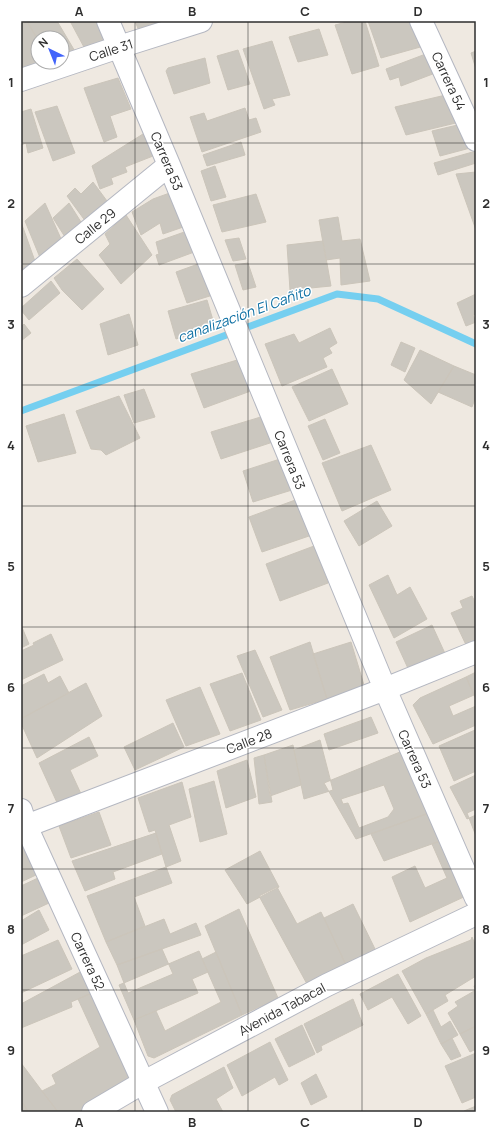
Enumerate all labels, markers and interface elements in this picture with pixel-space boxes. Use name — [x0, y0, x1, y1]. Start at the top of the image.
text: A — [75, 2, 84, 20]
text: B — [188, 2, 196, 20]
text: C — [300, 2, 310, 20]
text: D — [413, 2, 423, 20]
north arrow — [30, 30, 70, 70]
text: N — [35, 34, 51, 51]
street label: Calle 31 — [87, 34, 135, 66]
street label: Carrera 54 — [428, 49, 471, 114]
text: 1 — [8, 73, 14, 91]
text: 1 — [483, 73, 489, 91]
street label: Carrera 53 — [147, 129, 187, 193]
text: 2 — [7, 194, 15, 212]
text: 2 — [482, 194, 490, 212]
street label: Calle 29 — [71, 204, 119, 248]
water label: canalización El Cañito — [175, 280, 314, 346]
text: 3 — [7, 315, 15, 333]
text: 3 — [482, 315, 490, 333]
street label: Carrera 53 — [270, 428, 310, 492]
text: 4 — [7, 436, 15, 454]
text: 4 — [482, 436, 490, 454]
text: 5 — [7, 557, 15, 575]
text: 5 — [482, 557, 490, 575]
text: 6 — [7, 678, 15, 696]
text: 6 — [482, 678, 490, 696]
street label: Calle 28 — [223, 724, 275, 758]
street label: Carrera 53 — [394, 727, 436, 791]
text: 7 — [8, 799, 15, 817]
text: 7 — [483, 799, 490, 817]
text: 8 — [7, 920, 15, 938]
text: 8 — [482, 920, 490, 938]
street label: Carrera 52 — [67, 929, 109, 993]
street label: Avenida Tabacal — [235, 978, 329, 1040]
text: 9 — [7, 1041, 15, 1059]
text: 9 — [482, 1041, 490, 1059]
text: A — [75, 1113, 84, 1131]
text: B — [188, 1113, 196, 1131]
text: C — [300, 1113, 310, 1131]
text: D — [413, 1113, 423, 1131]

